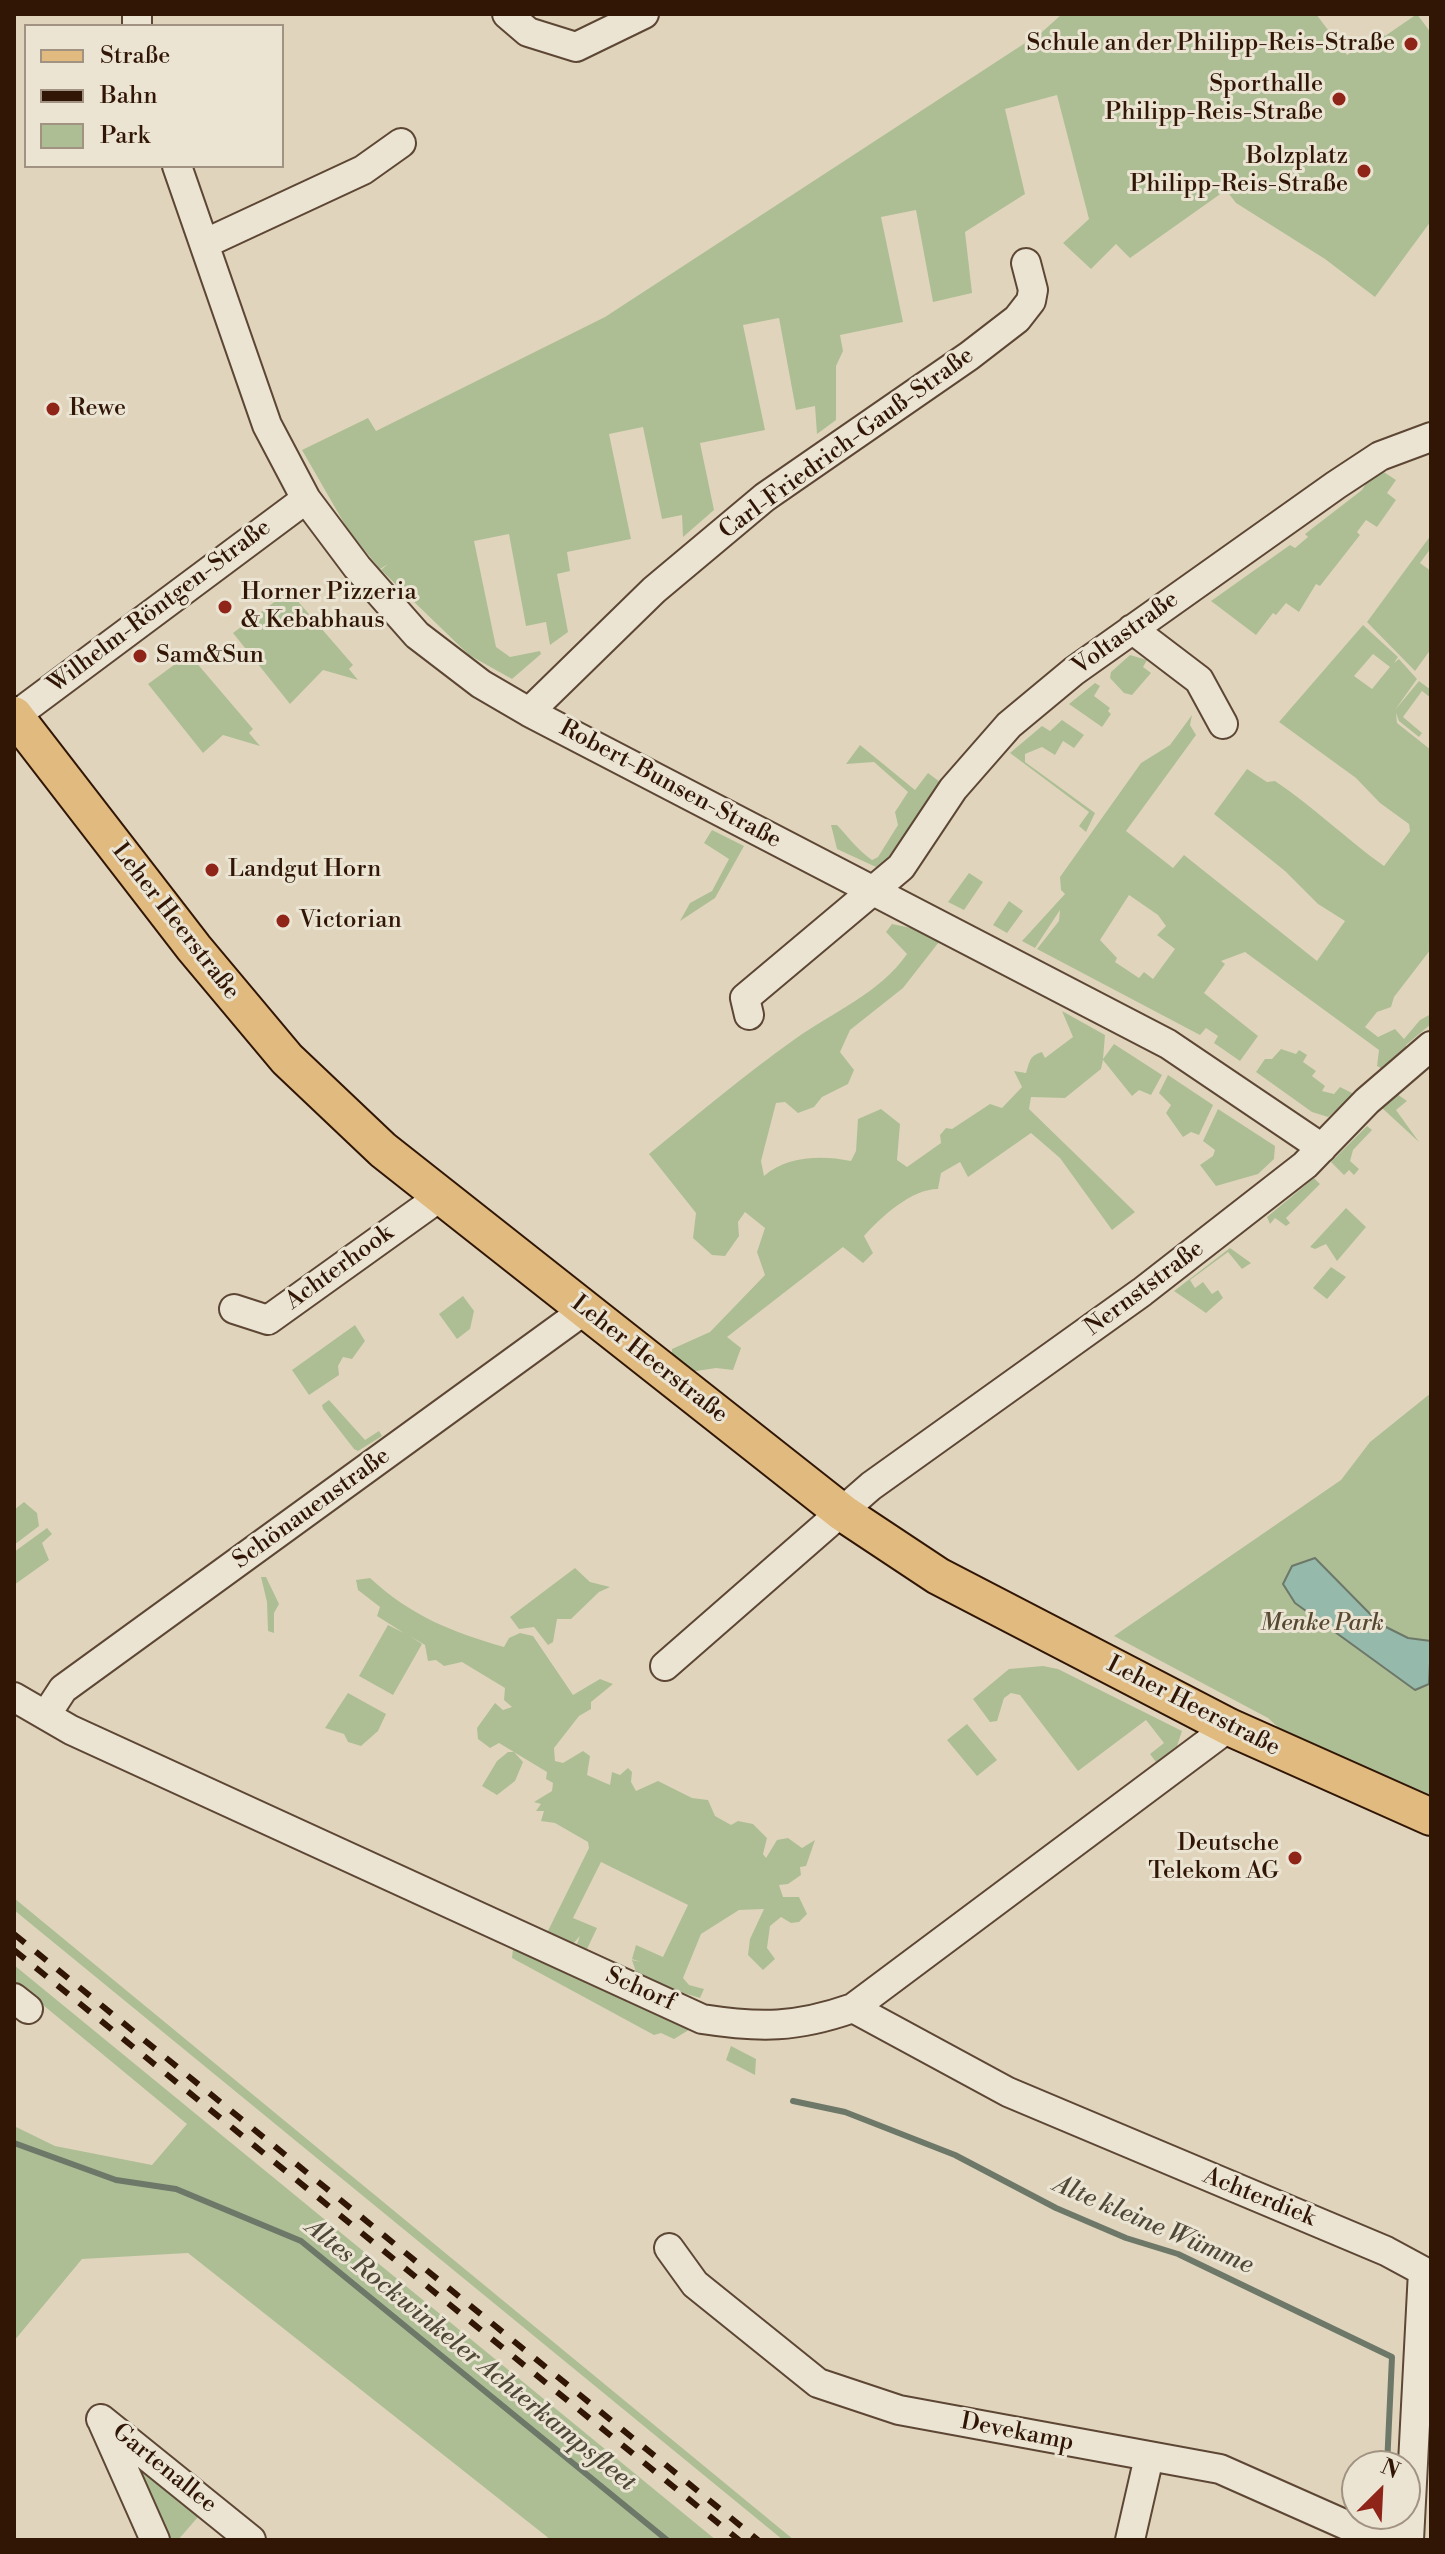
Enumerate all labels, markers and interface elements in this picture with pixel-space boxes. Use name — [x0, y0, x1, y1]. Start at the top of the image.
legend — [24, 24, 284, 168]
place label: Schule an der Philipp-Reis-Straße — [1027, 30, 1395, 58]
marker: Schule an der Philipp-Reis-Straße — [1402, 35, 1420, 53]
text: Straße — [100, 41, 170, 71]
place label: Sporthalle Philipp-Reis-Straße — [1105, 71, 1323, 127]
text: Bahn — [100, 81, 158, 111]
marker: Sporthalle Philipp-Reis-Straße — [1330, 90, 1348, 108]
text: Park — [100, 121, 150, 151]
place label: Bolzplatz Philipp-Reis-Straße — [1130, 143, 1348, 199]
marker: Bolzplatz Philipp-Reis-Straße — [1355, 162, 1373, 180]
street label: Carl-Friedrich-Gauß-Straße — [714, 342, 980, 546]
place label: Rewe — [69, 395, 126, 423]
marker: Rewe — [44, 400, 62, 418]
street label: Wilhelm-Röntgen-Straße — [43, 514, 277, 700]
place label: Horner Pizzeria & Kebabhaus — [241, 579, 417, 635]
street label: Voltastraße — [1067, 586, 1185, 682]
marker: Horner Pizzeria & Kebabhaus — [216, 598, 234, 616]
place label: Sam&Sun — [156, 642, 264, 670]
marker: Sam&Sun — [131, 647, 149, 665]
street label: Robert-Bunsen-Straße — [554, 714, 786, 856]
street label: Leher Heerstraße — [105, 838, 245, 1006]
place label: Landgut Horn — [228, 856, 381, 884]
marker: Landgut Horn — [203, 861, 221, 879]
place label: Victorian — [299, 907, 402, 935]
marker: Victorian — [274, 912, 292, 930]
street label: Achterhook — [280, 1219, 400, 1317]
street label: Nernststraße — [1080, 1235, 1210, 1343]
street label: Leher Heerstraße — [565, 1290, 733, 1430]
street label: Schönauenstraße — [228, 1442, 396, 1576]
park label: Menke Park — [1260, 1610, 1384, 1638]
street label: Leher Heerstraße — [1101, 1651, 1285, 1763]
place label: Deutsche Telekom AG — [1148, 1830, 1279, 1886]
marker: Deutsche Telekom AG — [1286, 1849, 1304, 1867]
street label: Schorf — [601, 1962, 679, 2018]
street label: Achterdiek — [1199, 2162, 1319, 2234]
water label: Alte kleine Wümme — [1048, 2170, 1258, 2282]
water label: Altes Rockwinkeler Achterkampsfleet — [298, 2213, 642, 2499]
street label: Devekamp — [958, 2408, 1076, 2458]
street label: Gartenallee — [106, 2418, 222, 2520]
north arrow — [1341, 2450, 1421, 2530]
text: N — [1377, 2454, 1404, 2485]

